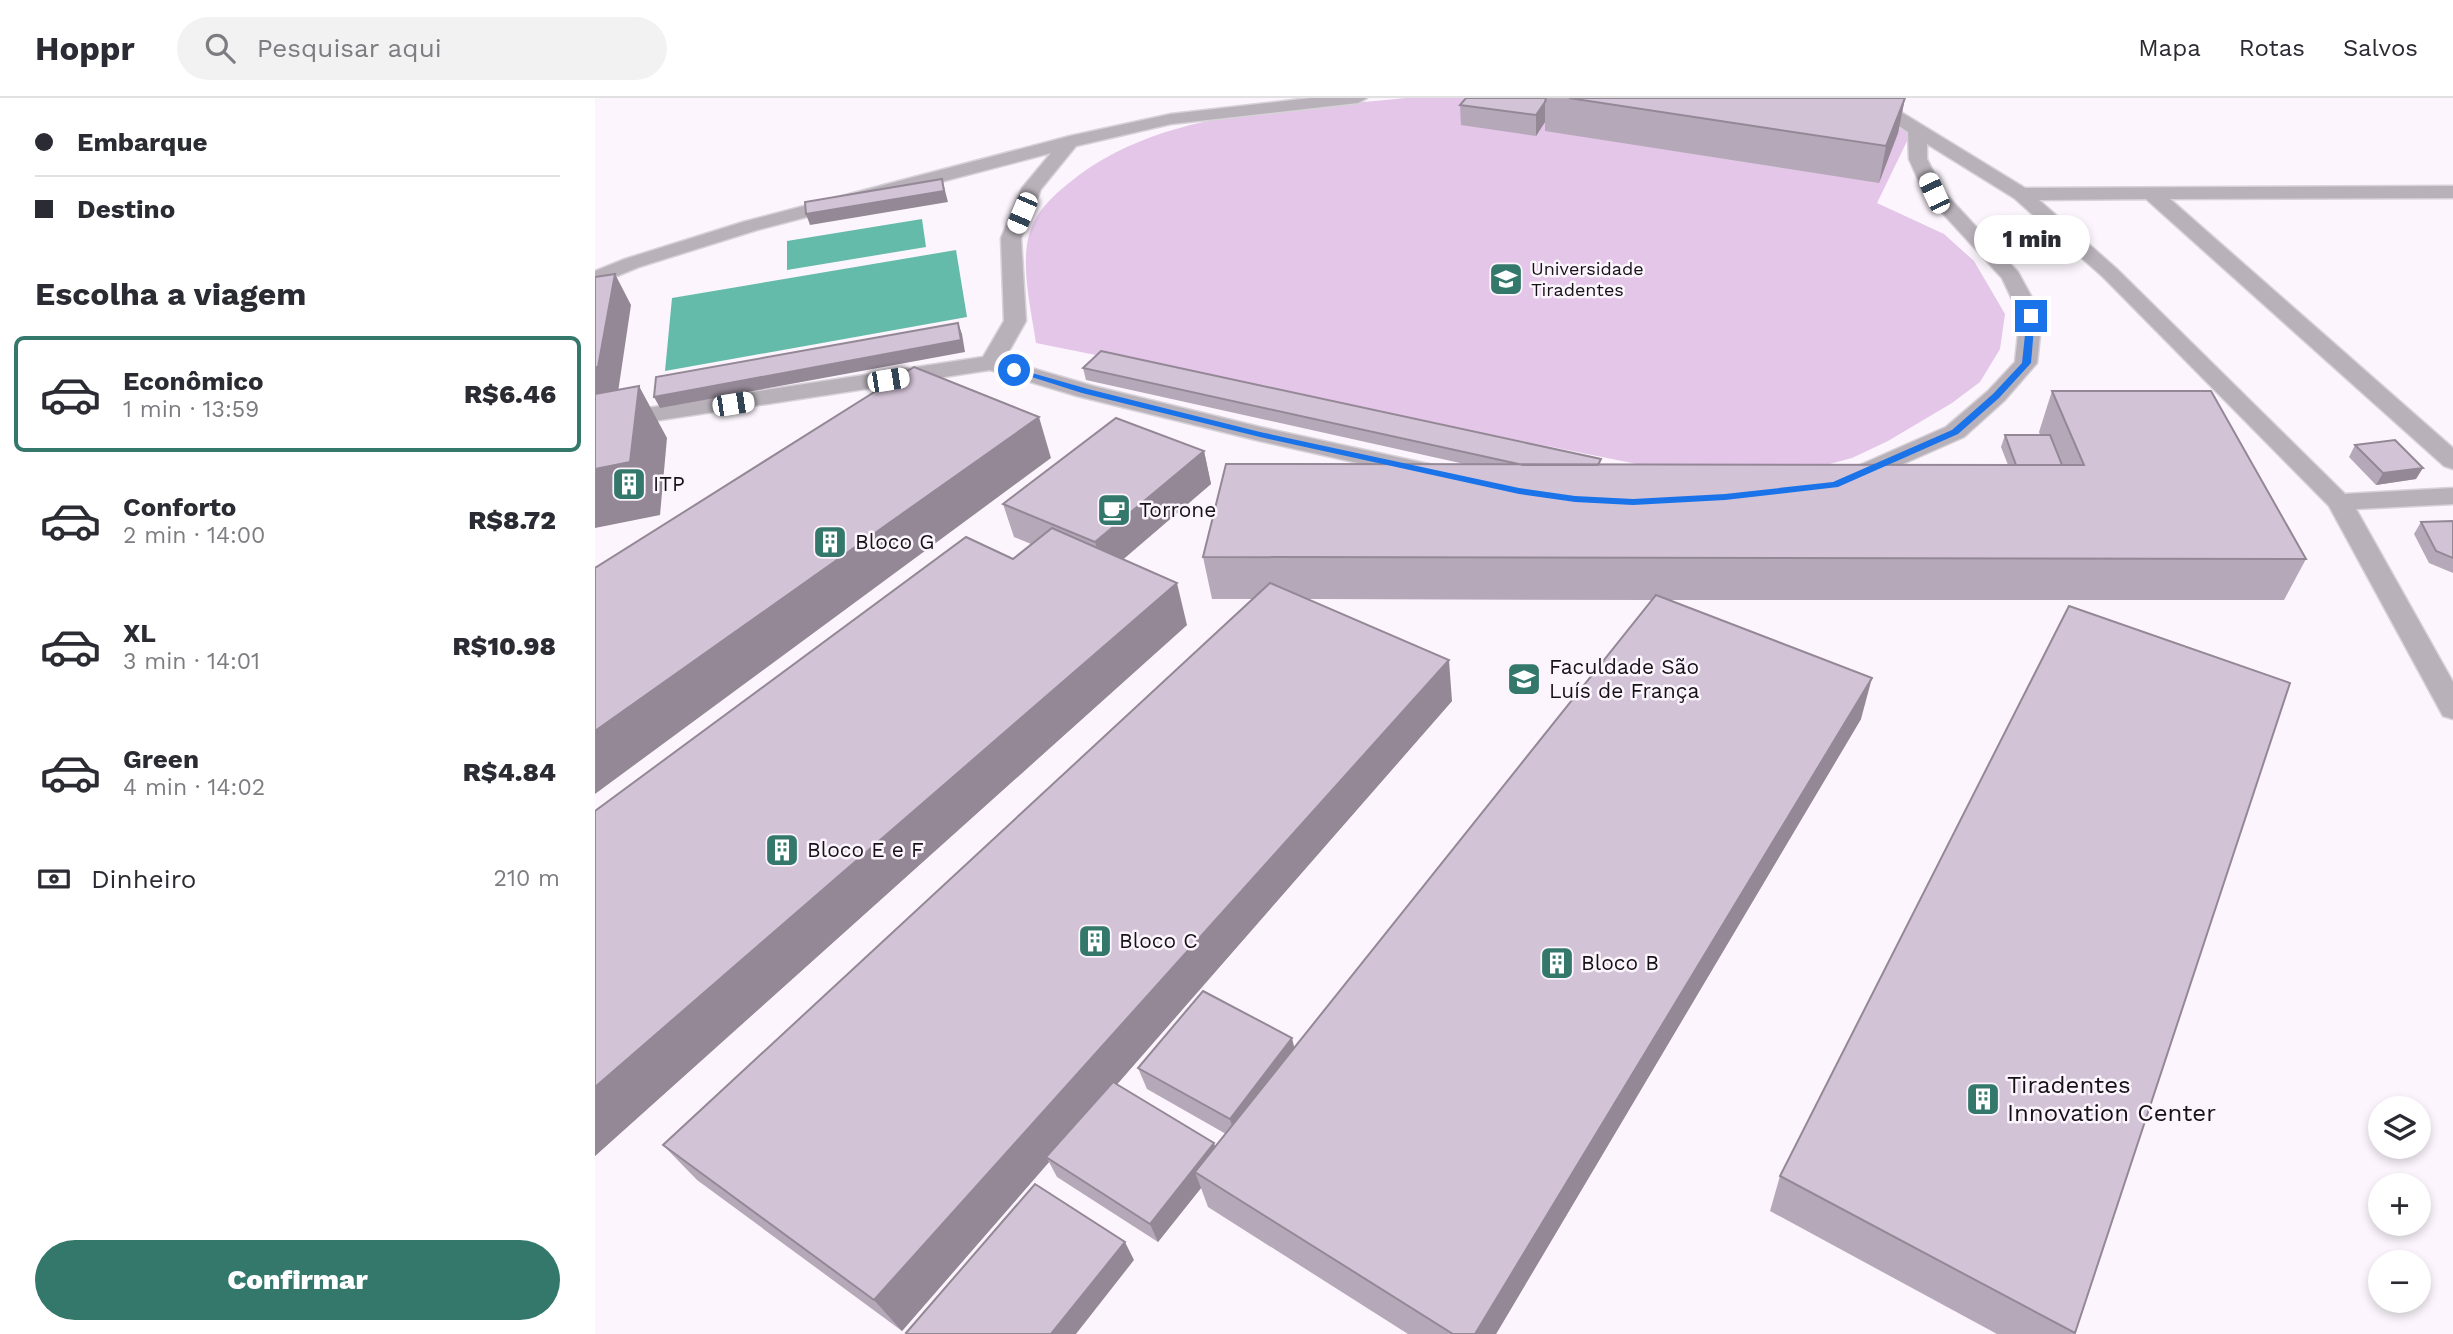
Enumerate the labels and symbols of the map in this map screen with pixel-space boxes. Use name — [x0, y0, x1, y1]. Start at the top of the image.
car — [1916, 170, 1953, 216]
car — [1005, 190, 1040, 236]
callout: 1 min — [1973, 214, 2089, 264]
place label: Universidade Tiradentes — [1531, 258, 1644, 300]
school or university icon: Universidade Tiradentes — [1487, 260, 1525, 298]
route end — [2015, 300, 2047, 332]
route start — [998, 354, 1030, 386]
car — [866, 366, 911, 394]
car — [711, 390, 756, 418]
building icon: ITP — [610, 465, 648, 503]
place label: ITP — [653, 471, 685, 496]
cafe icon: Torrone — [1095, 491, 1133, 529]
place label: Torrone — [1139, 497, 1217, 522]
building icon: Bloco G — [811, 523, 849, 561]
place label: Bloco G — [855, 529, 934, 554]
place label: Faculdade São Luís de França — [1549, 654, 1699, 703]
school or university icon: Faculdade São Luís de França — [1505, 660, 1543, 698]
building icon: Bloco E e F — [763, 831, 801, 869]
place label: Bloco E e F — [807, 837, 924, 862]
building icon: Bloco C — [1076, 922, 1114, 960]
place label: Bloco C — [1119, 928, 1198, 953]
building icon: Bloco B — [1538, 944, 1576, 982]
place label: Bloco B — [1581, 950, 1659, 975]
place label: Tiradentes Innovation Center — [2007, 1071, 2216, 1127]
building icon: Tiradentes Innovation Center — [1964, 1080, 2002, 1118]

